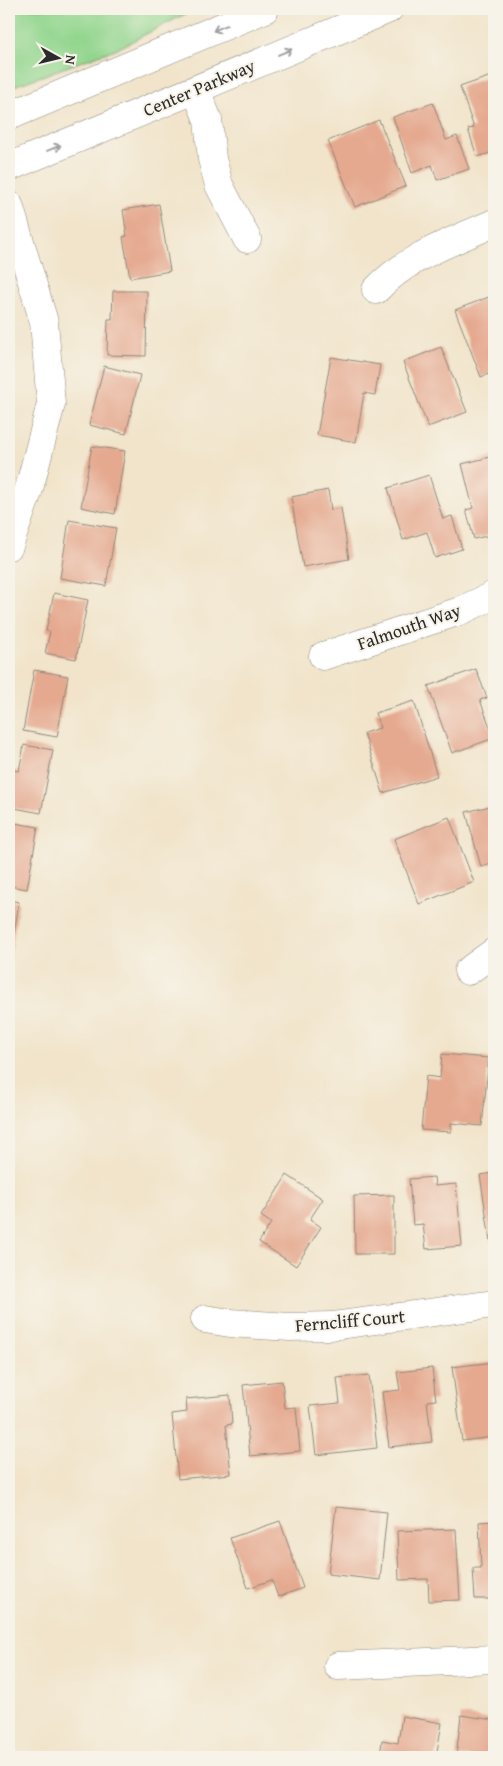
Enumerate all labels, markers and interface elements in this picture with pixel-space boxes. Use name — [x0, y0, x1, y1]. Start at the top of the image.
one-way arrow — [213, 23, 228, 33]
north arrow — [32, 32, 82, 82]
one-way arrow — [277, 47, 292, 56]
street label: Center Parkway — [139, 52, 259, 123]
text: N — [60, 54, 81, 66]
one-way arrow — [46, 143, 61, 153]
street label: Falmouth Way — [353, 596, 464, 657]
street label: Ferncliff Court — [294, 1302, 406, 1339]

